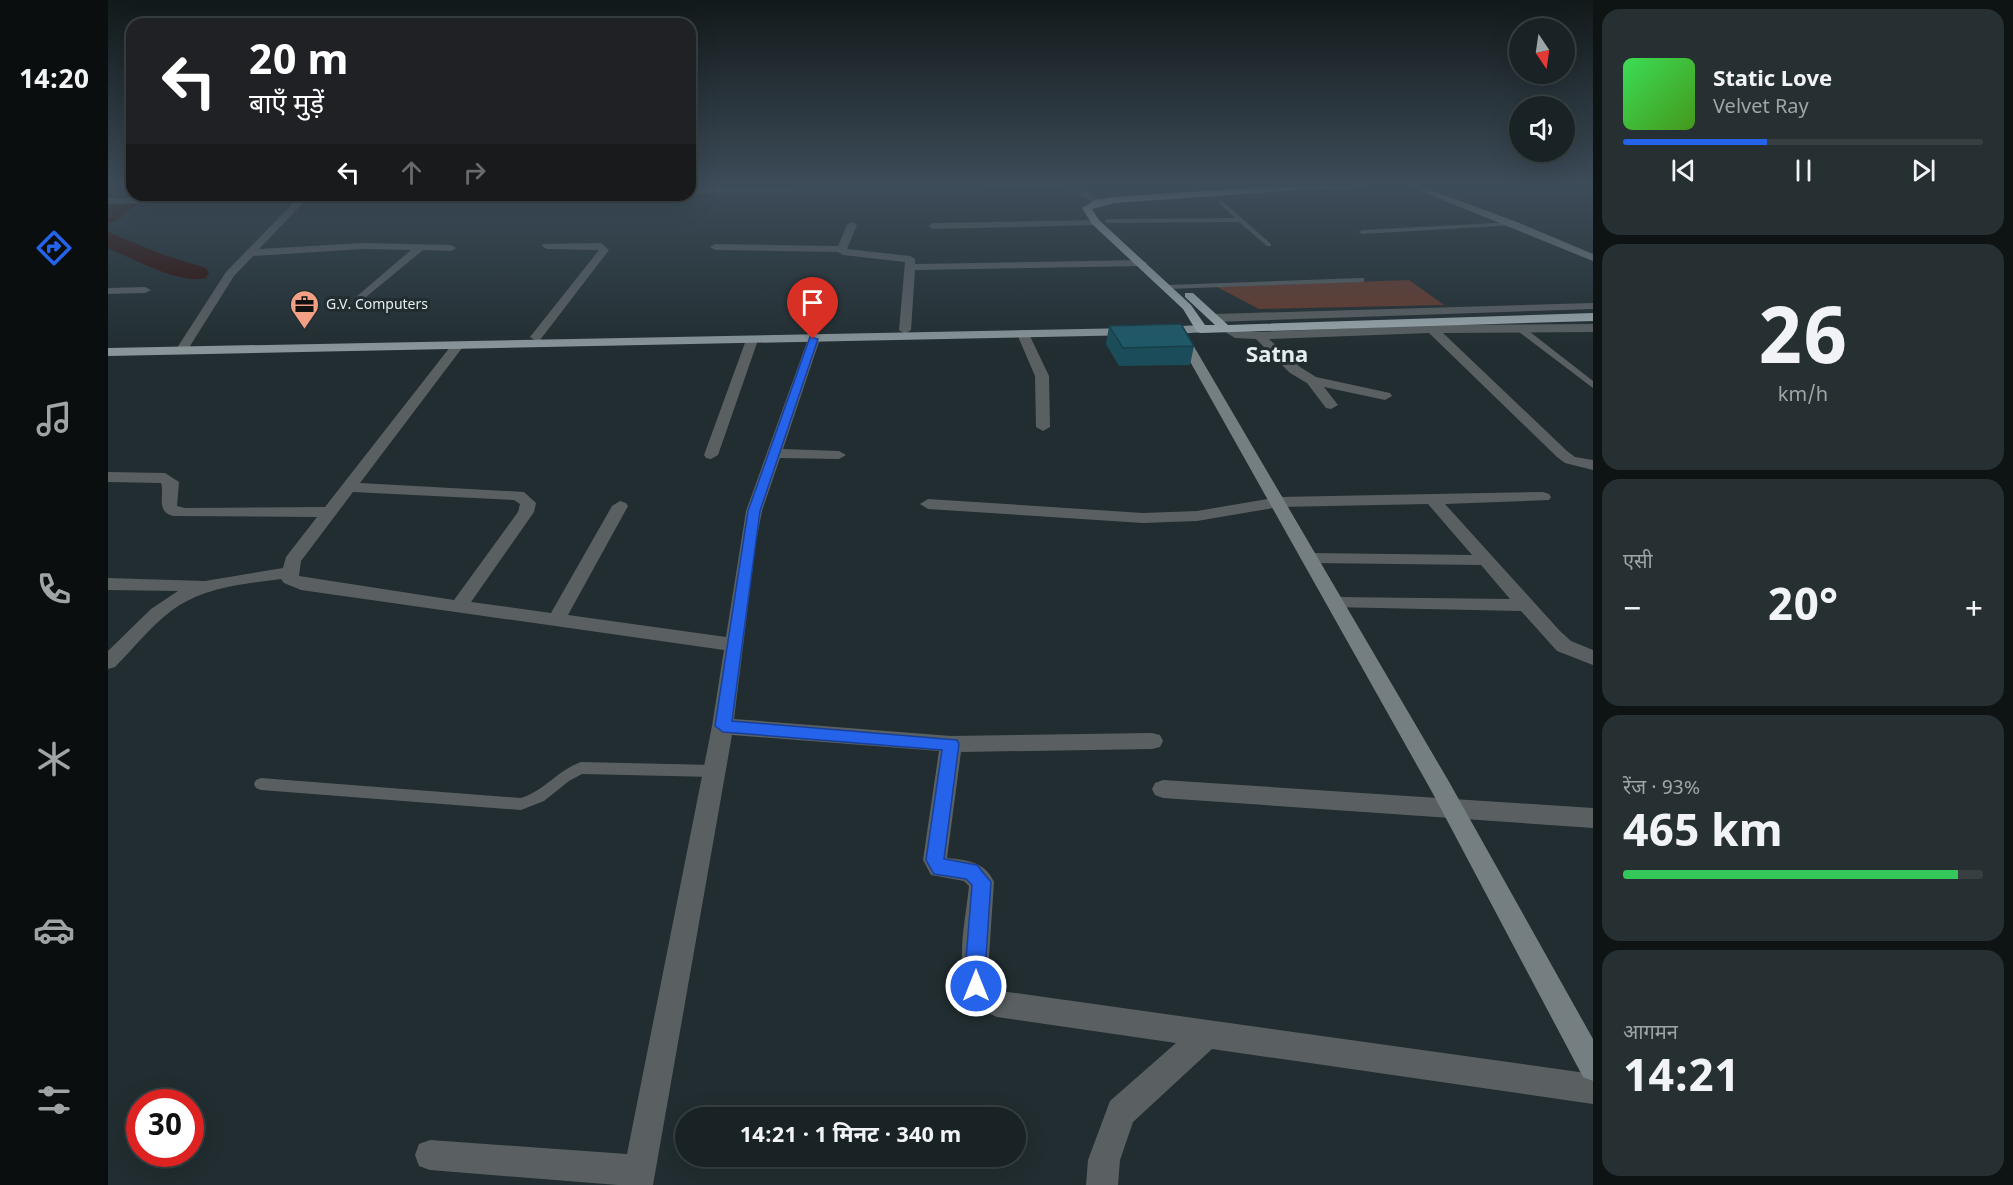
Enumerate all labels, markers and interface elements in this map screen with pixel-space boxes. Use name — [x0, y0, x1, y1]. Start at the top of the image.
north arrow — [1509, 18, 1575, 84]
map controls — [1509, 18, 1575, 162]
text: 20 m — [249, 36, 349, 91]
icon: left — [150, 42, 228, 120]
text: 14:20 — [19, 64, 89, 99]
text: Static Love — [1713, 66, 1832, 95]
text: बाएँ मुड़ें — [249, 89, 324, 124]
text: Velvet Ray — [1713, 95, 1809, 121]
button: sound — [1509, 96, 1575, 162]
icon: previous — [1667, 154, 1700, 187]
icon: pause — [1787, 154, 1820, 187]
icon: next — [1907, 154, 1940, 187]
icon: left — [332, 156, 365, 189]
icon: ahead — [395, 156, 428, 189]
icon: right — [458, 156, 491, 189]
icon: directions — [33, 227, 75, 269]
pin — [787, 277, 838, 339]
icon: arrive — [796, 286, 829, 319]
office icon: G.V. Computers — [289, 288, 321, 330]
text: 26 — [1759, 293, 1847, 395]
place label: G.V. Computers — [326, 296, 428, 315]
district label: Satna — [1246, 342, 1308, 371]
text: km/h — [1778, 383, 1828, 409]
icon: music — [33, 398, 75, 440]
text: एसी — [1623, 550, 1653, 576]
icon: phone — [33, 568, 75, 610]
text: 20° — [1768, 580, 1838, 638]
text: − — [1623, 589, 1641, 632]
text: + — [1965, 589, 1983, 632]
icon: climate — [33, 738, 75, 780]
text: रेंज · 93% — [1623, 776, 1700, 802]
text: 465 km — [1623, 806, 1783, 864]
icon: car — [33, 909, 75, 951]
position arrow — [944, 954, 1008, 1018]
text: आगमन — [1623, 1021, 1678, 1047]
text: 14:21 — [1623, 1051, 1740, 1109]
icon: filters — [33, 1079, 75, 1121]
speed limit sign: 30 — [126, 1089, 204, 1167]
text: 14:21 · 1 मिनट · 340 m — [740, 1122, 961, 1151]

